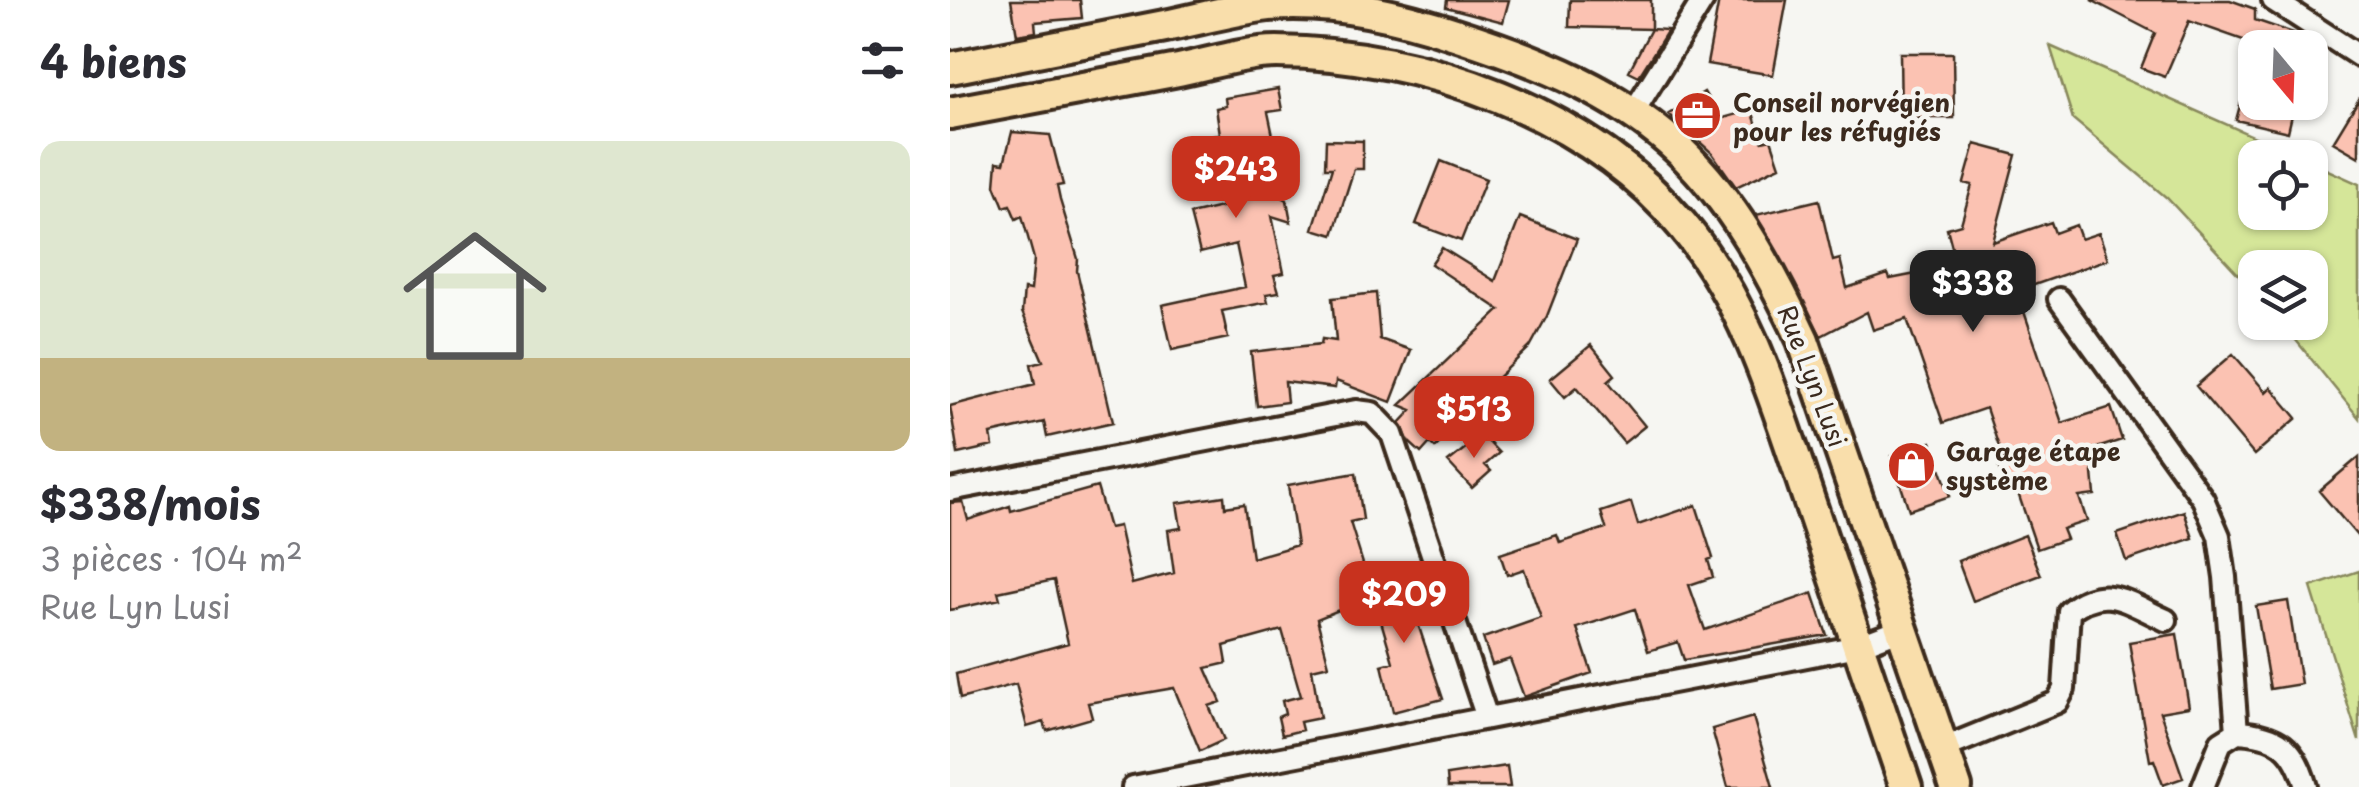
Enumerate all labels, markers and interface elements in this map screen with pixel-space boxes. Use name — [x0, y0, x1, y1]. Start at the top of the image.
text: 4 biens — [40, 29, 187, 92]
north arrow — [2238, 30, 2328, 120]
map controls — [2238, 30, 2328, 340]
icon: filters — [855, 33, 910, 88]
place label: Conseil norvégien pour les réfugiés — [1733, 83, 1950, 150]
office icon: Conseil norvégien pour les réfugiés — [1672, 90, 1724, 142]
pin: $243 — [1177, 136, 1295, 221]
button: locate — [2238, 140, 2328, 230]
text: $243 — [1194, 144, 1278, 192]
icon: home — [385, 206, 565, 386]
pin: $338 — [1914, 250, 2032, 335]
button: layers — [2238, 250, 2328, 340]
text: $338 — [1932, 258, 2014, 306]
street label: Rue Lyn Lusi — [1769, 300, 1857, 452]
pin: $513 — [1415, 376, 1533, 461]
text: $513 — [1436, 384, 1512, 432]
place label: Garage étape système — [1946, 432, 2121, 499]
shop icon: Garage étape système — [1885, 439, 1937, 491]
text: $338/mois — [40, 471, 261, 534]
text: 3 pièces · 104 m² — [40, 534, 303, 582]
pin: $209 — [1345, 561, 1463, 646]
text: $209 — [1361, 569, 1447, 617]
text: Rue Lyn Lusi — [40, 582, 231, 630]

